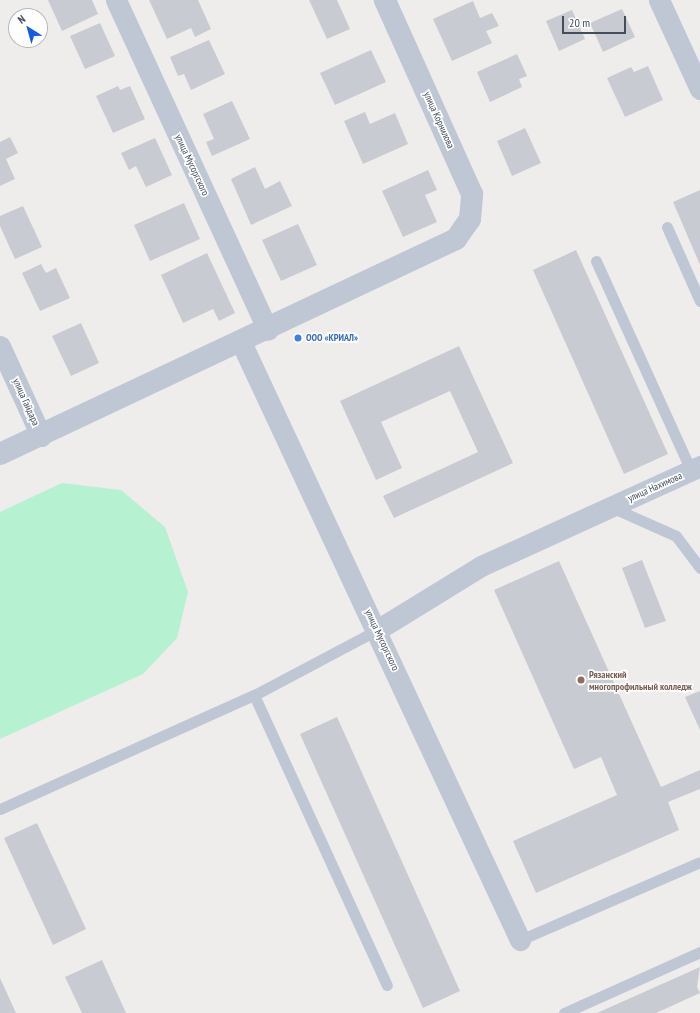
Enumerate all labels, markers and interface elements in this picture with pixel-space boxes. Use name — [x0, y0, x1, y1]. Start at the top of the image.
north arrow — [8, 8, 48, 48]
scale bar — [564, 8, 628, 34]
text: N — [15, 12, 28, 27]
text: 20 m — [569, 15, 590, 30]
street label: улица Корнилова — [421, 90, 457, 150]
street label: улица Мусоргского — [173, 132, 211, 198]
place label: ООО «КРИАЛ» — [306, 332, 358, 344]
marker: ООО «КРИАЛ» — [293, 333, 303, 343]
street label: улица Гайдара — [10, 377, 42, 427]
street label: улица Нахимова — [626, 470, 684, 504]
street label: улица Мусоргского — [363, 607, 401, 673]
place label: Рязанский многопрофильный колледж — [589, 668, 692, 692]
marker: Рязанский многопрофильный колледж — [576, 675, 586, 685]

